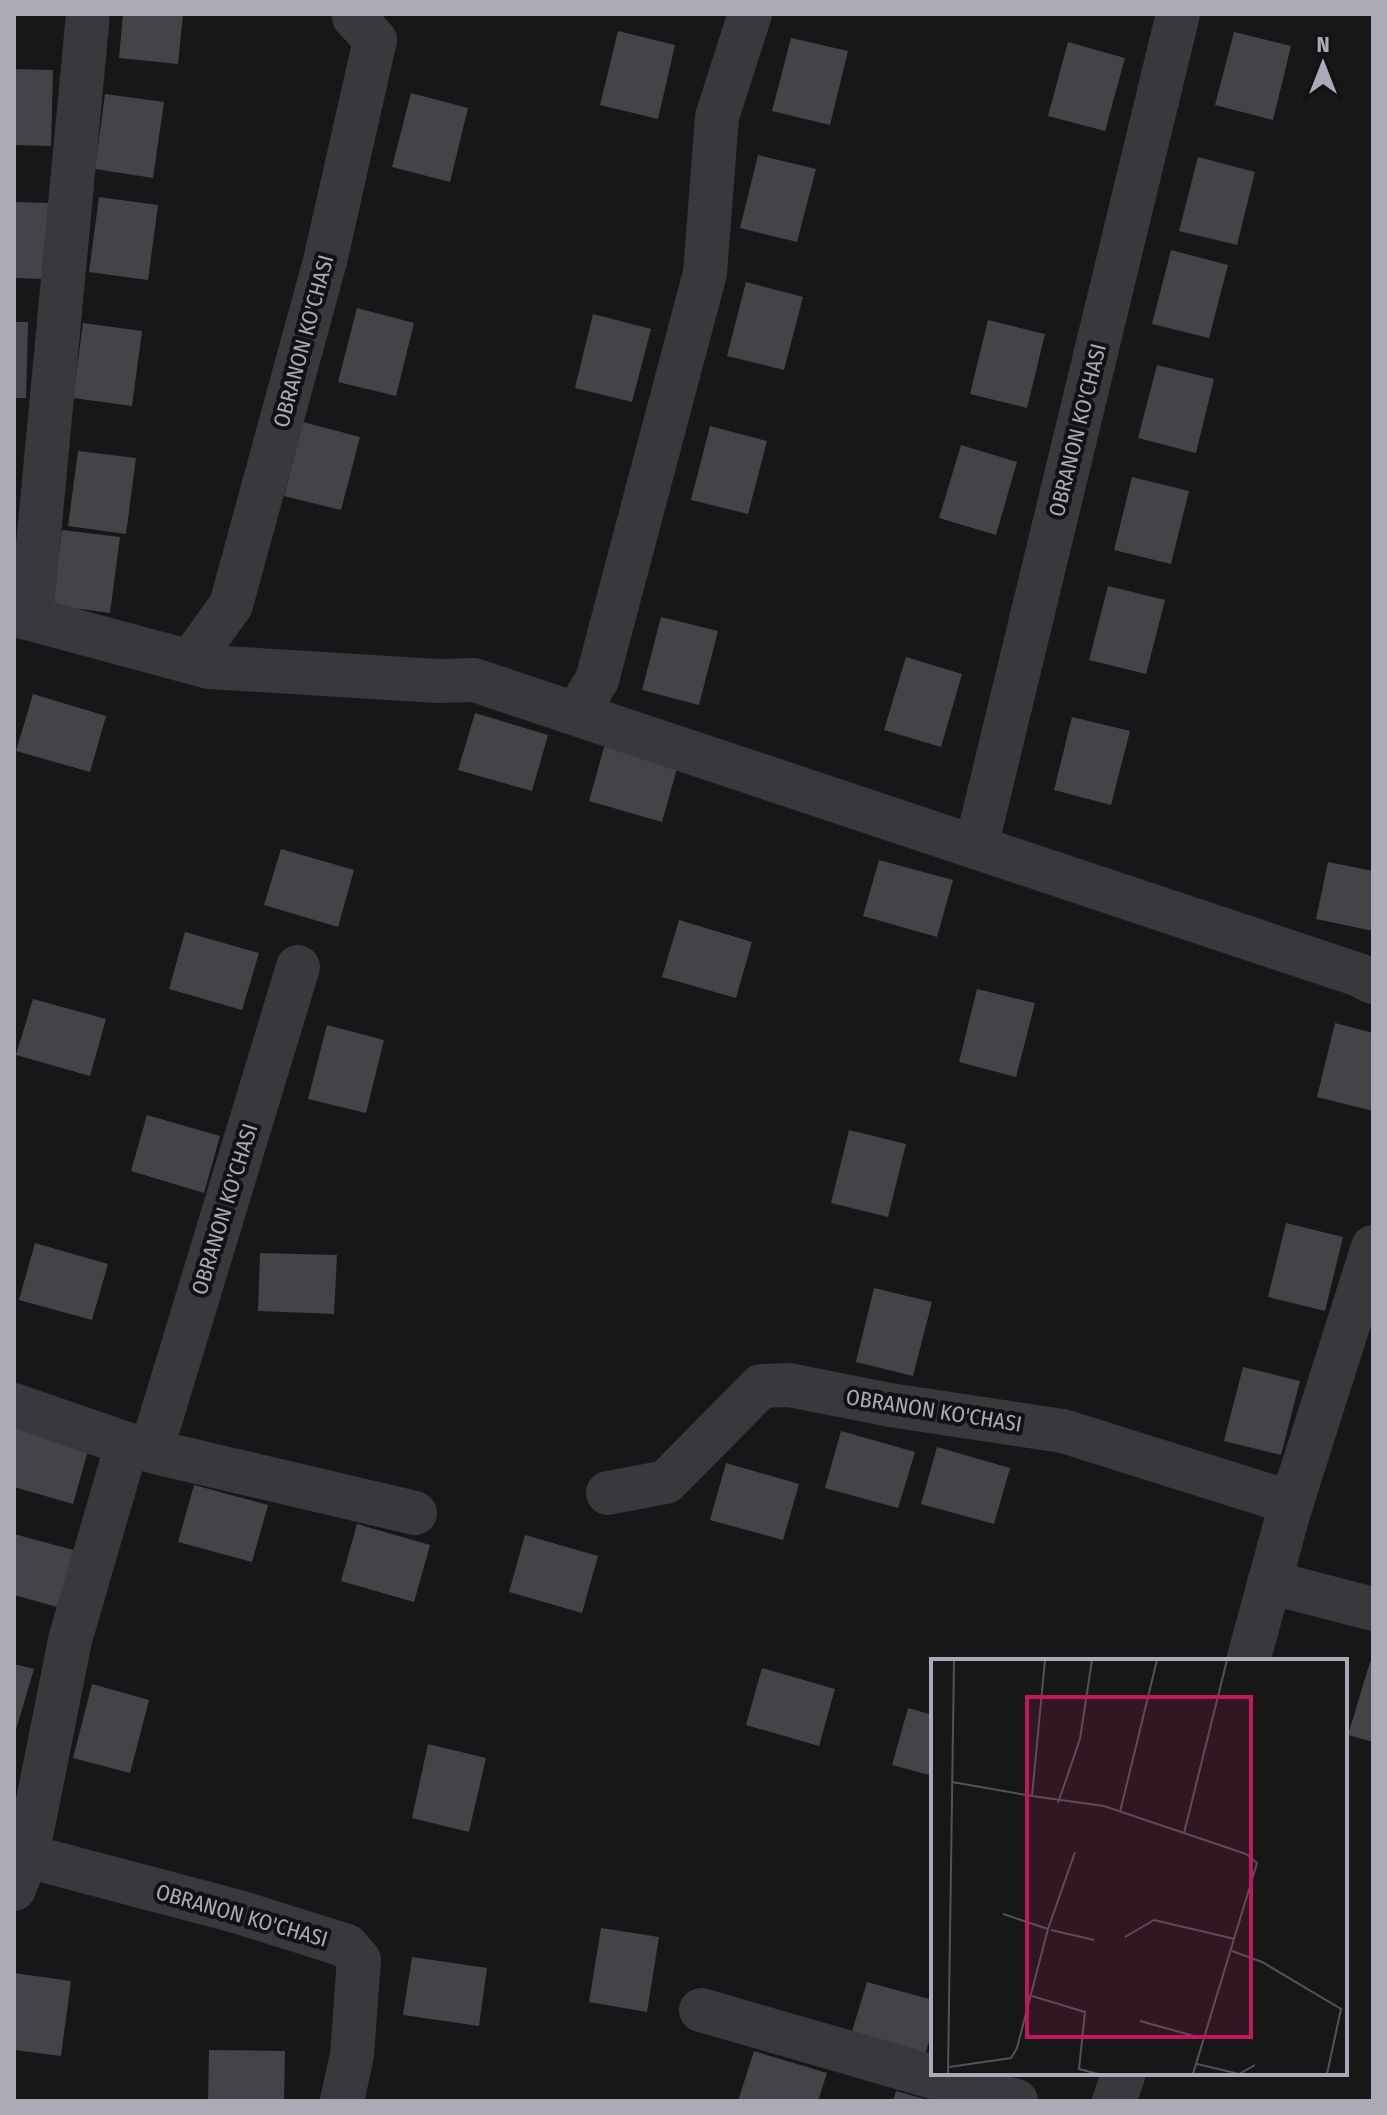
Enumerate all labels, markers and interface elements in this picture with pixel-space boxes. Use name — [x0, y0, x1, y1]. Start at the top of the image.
north arrow — [1283, 24, 1363, 104]
text: N — [1316, 31, 1330, 58]
street label: OBRANON KO'CHASI — [267, 252, 339, 430]
street label: OBRANON KO'CHASI — [1043, 341, 1112, 519]
street label: OBRANON KO'CHASI — [186, 1120, 263, 1298]
street label: OBRANON KO'CHASI — [844, 1383, 1024, 1438]
inset map — [931, 1659, 1347, 2075]
street label: OBRANON KO'CHASI — [153, 1878, 331, 1953]

